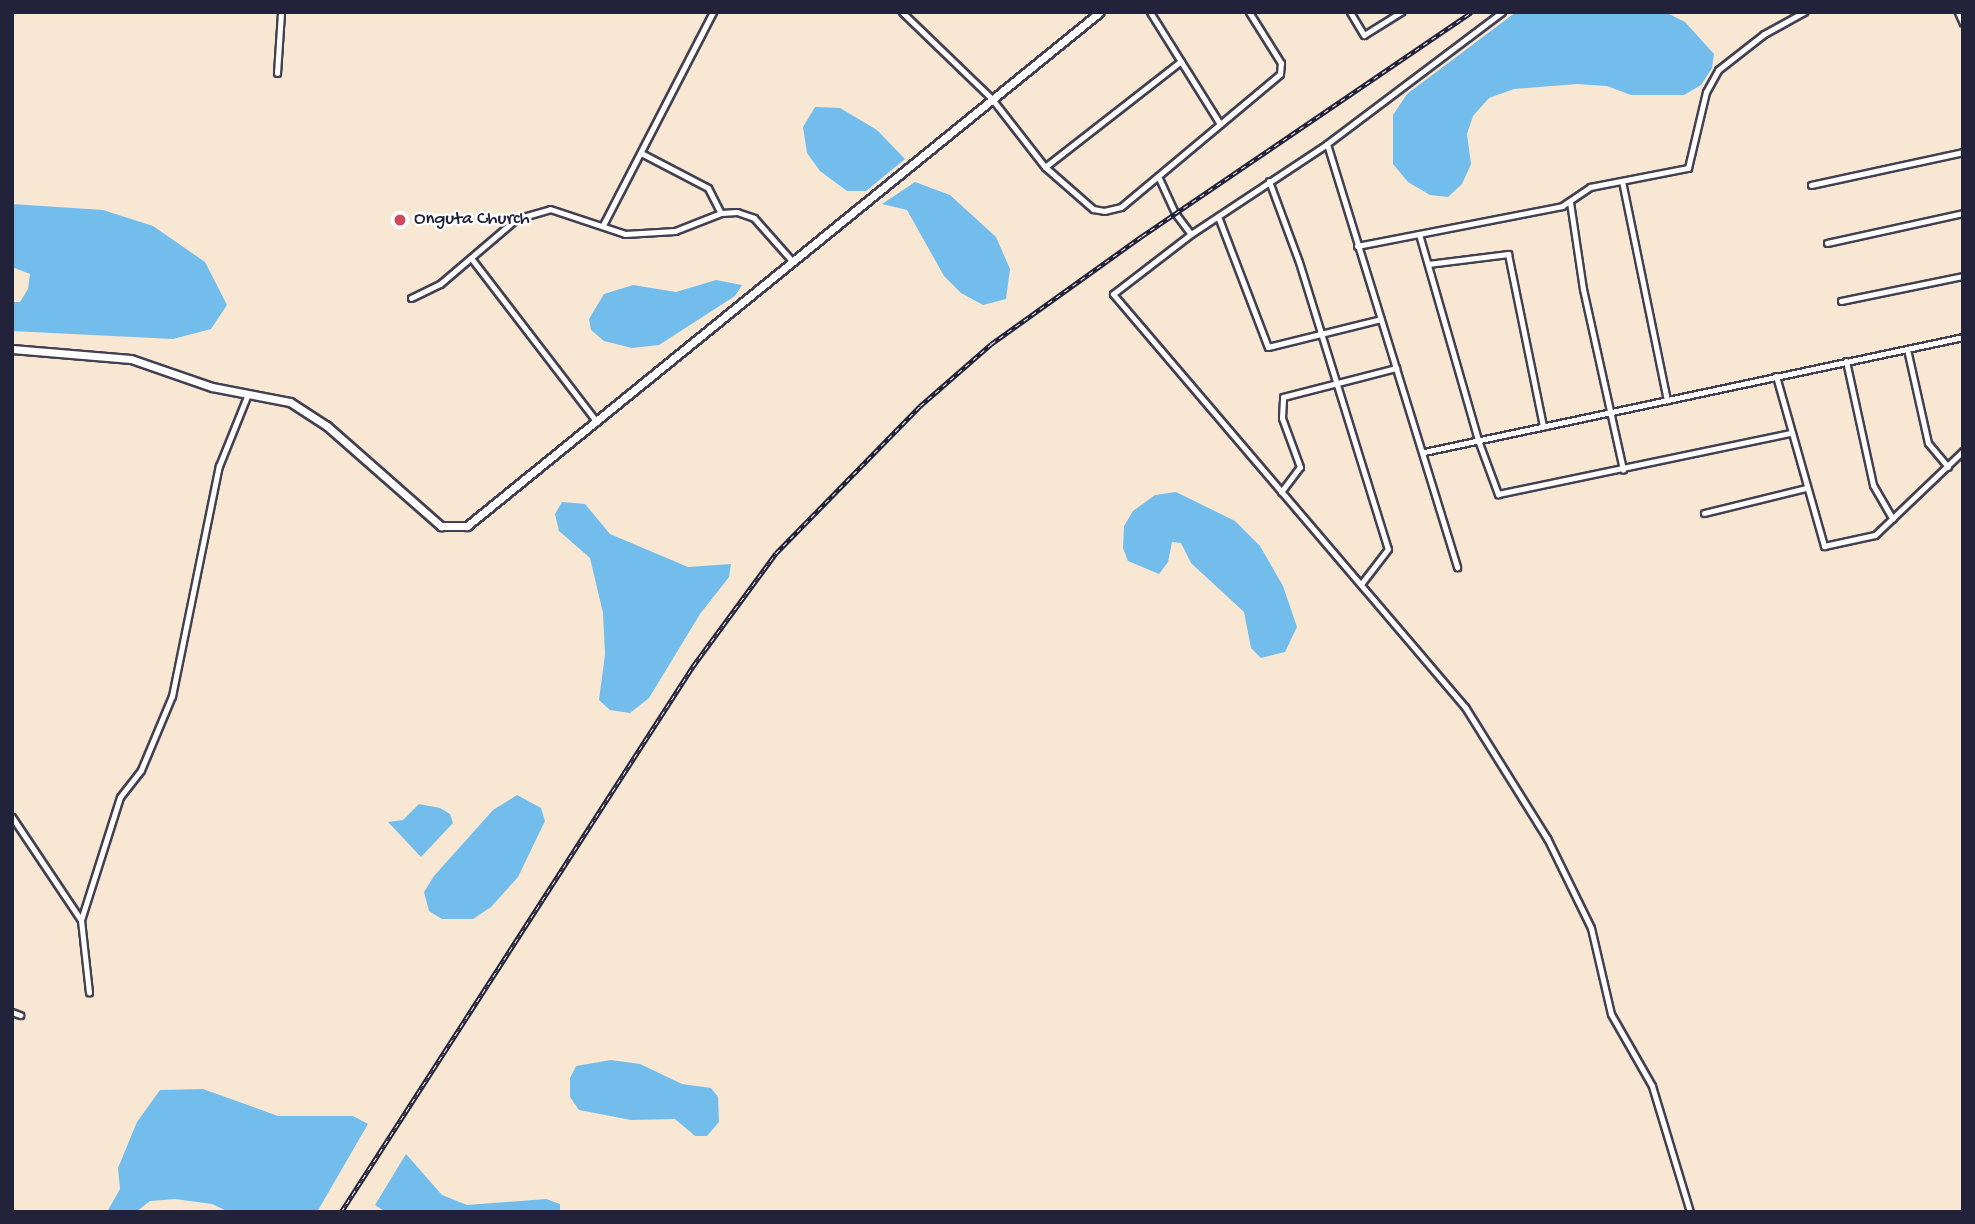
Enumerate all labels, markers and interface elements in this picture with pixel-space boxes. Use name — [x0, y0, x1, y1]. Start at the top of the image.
place label: Onguta Church — [414, 209, 530, 231]
marker: Onguta Church — [392, 212, 408, 228]

